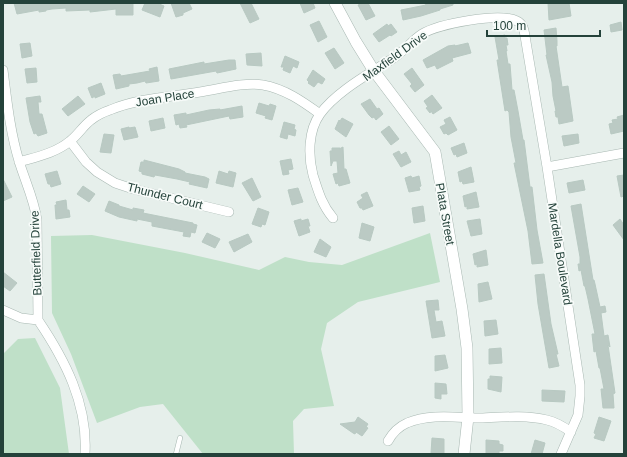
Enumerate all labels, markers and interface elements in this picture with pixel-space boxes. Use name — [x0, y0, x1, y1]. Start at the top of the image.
scale bar — [487, 12, 600, 38]
text: 100 m — [493, 19, 526, 33]
street label: Maxfield Drive — [360, 28, 430, 84]
street label: Joan Place — [135, 86, 196, 110]
street label: Thunder Court — [126, 180, 205, 212]
street label: Plata Street — [433, 182, 457, 247]
street label: Mardella Boulevard — [545, 202, 575, 306]
street label: Butterfield Drive — [28, 210, 44, 296]

